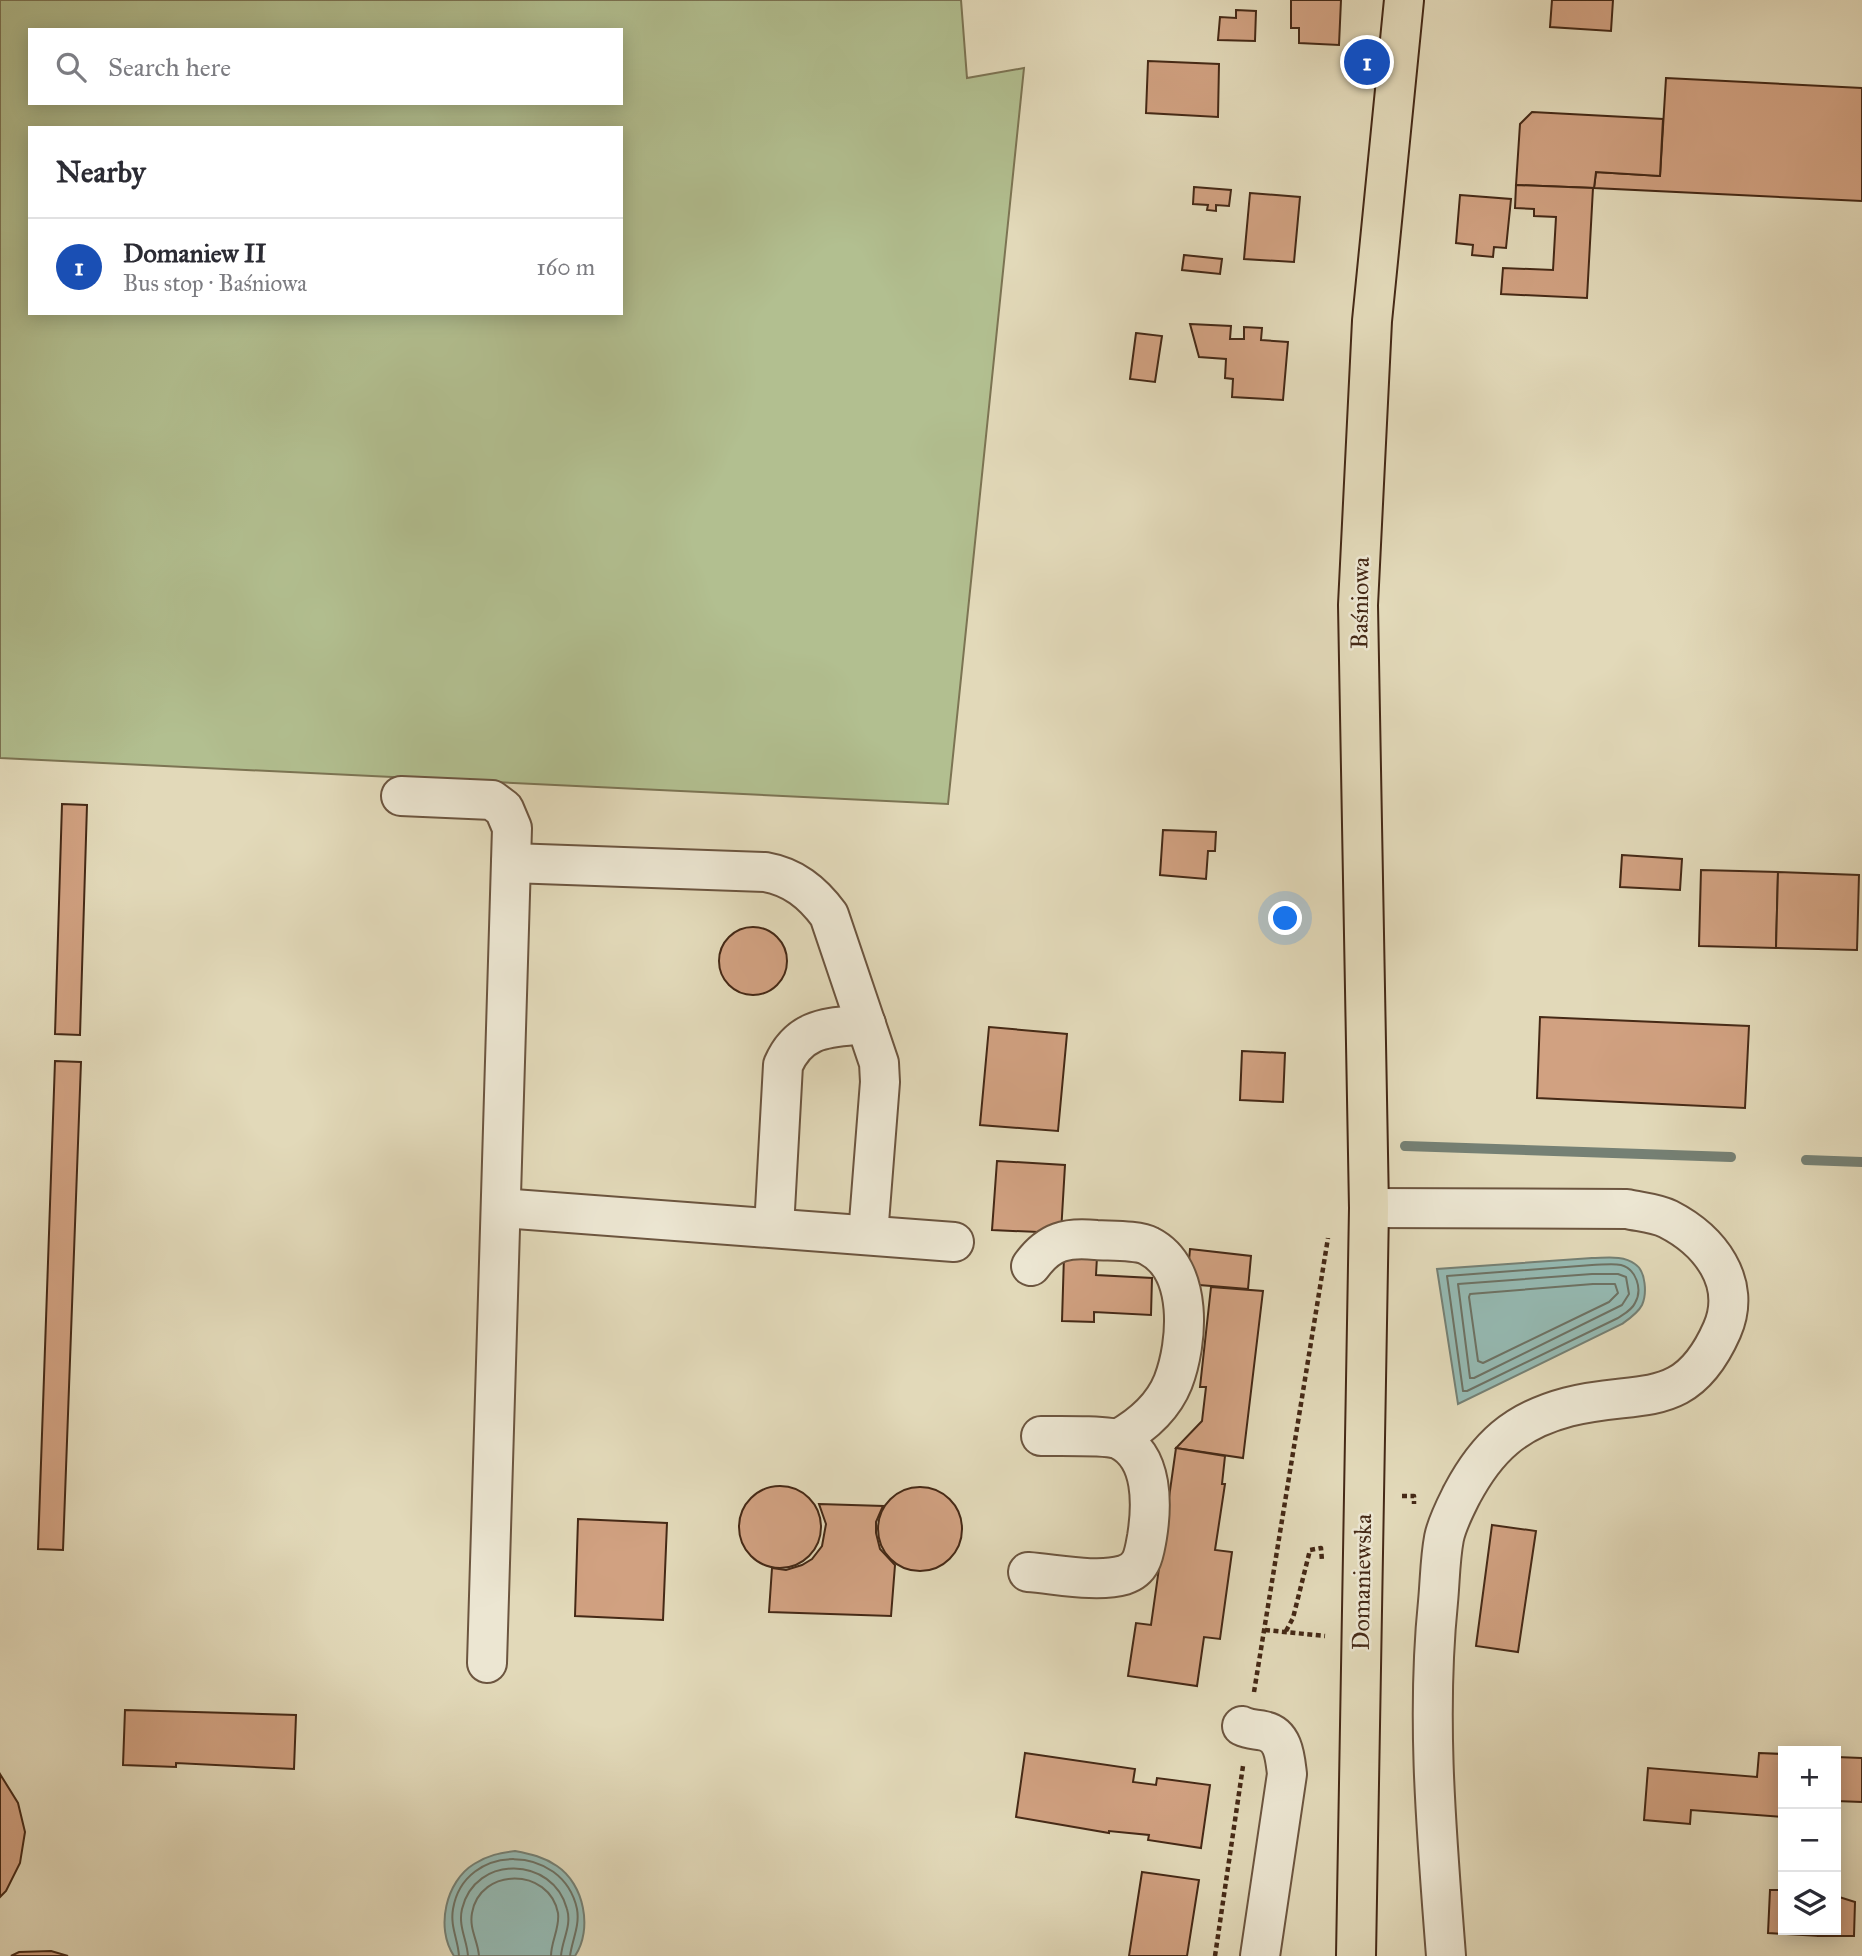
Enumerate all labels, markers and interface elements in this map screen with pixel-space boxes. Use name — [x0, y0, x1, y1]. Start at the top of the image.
search box — [28, 28, 623, 105]
pin: 1 — [1344, 36, 1390, 88]
icon: search — [52, 48, 90, 86]
text: Search here — [108, 51, 231, 83]
text: Nearby — [56, 154, 146, 190]
text: Domaniew II — [123, 237, 266, 269]
text: 1 — [74, 253, 84, 281]
text: 160 m — [537, 253, 595, 281]
text: Bus stop · Baśniowa — [123, 269, 307, 297]
street label: Baśniowa — [1344, 556, 1376, 649]
your location — [1268, 901, 1302, 935]
street label: Domaniewska — [1346, 1513, 1378, 1651]
map controls — [1778, 1746, 1841, 1935]
button: + — [1778, 1746, 1841, 1809]
button: − — [1778, 1809, 1841, 1872]
button: layers — [1778, 1872, 1841, 1935]

